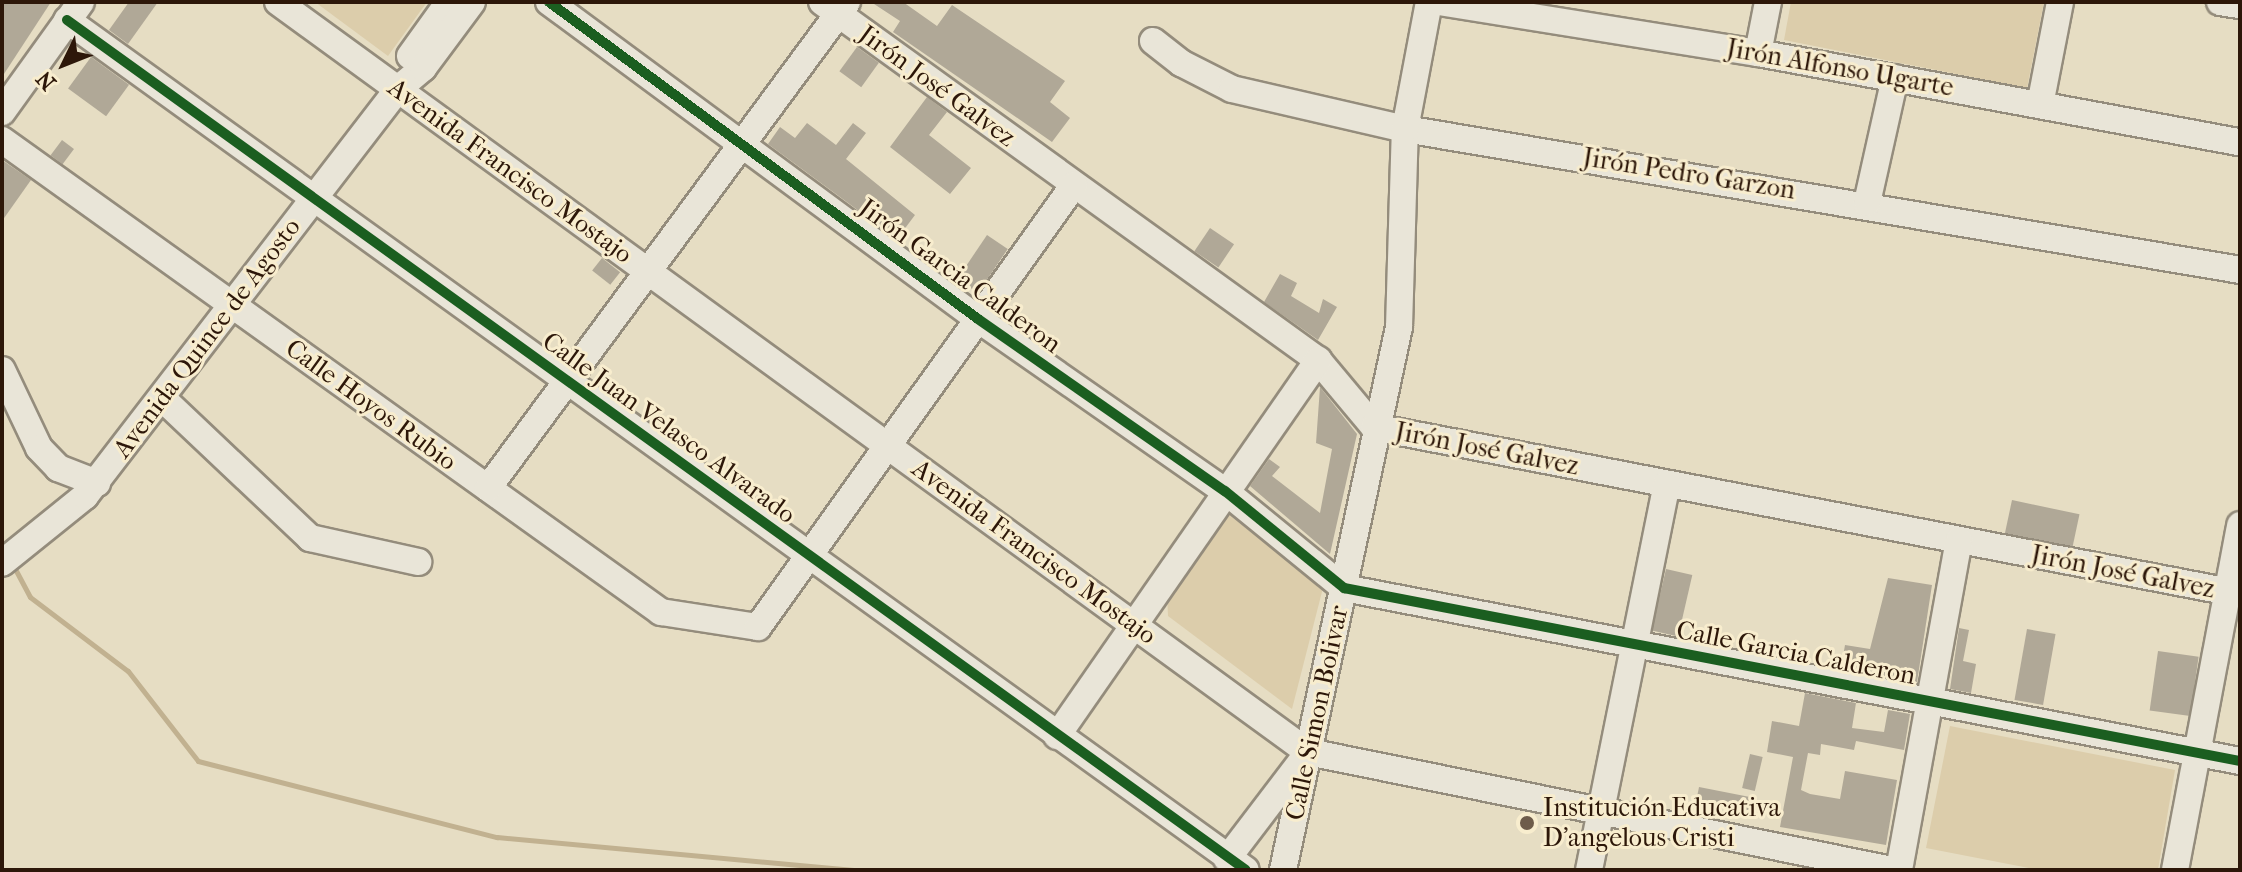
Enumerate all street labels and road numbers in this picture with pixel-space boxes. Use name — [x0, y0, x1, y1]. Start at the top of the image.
street label: Jirón José Galvez — [852, 19, 1022, 153]
street label: Jirón Alfonso Ugarte — [1724, 33, 1956, 103]
street label: Avenida Francisco Mostajo — [382, 72, 638, 270]
street label: Jirón Pedro Garzon — [1581, 142, 1797, 206]
street label: Jirón Garcia Calderon — [853, 192, 1067, 360]
street label: Avenida Quince de Agosto — [107, 212, 307, 464]
street label: Calle Juan Velasco Alvarado — [536, 326, 802, 530]
street label: Calle Hoyos Rubio — [279, 333, 463, 477]
street label: Jirón José Galvez — [1393, 416, 1581, 482]
street label: Avenida Francisco Mostajo — [906, 453, 1162, 651]
street label: Jirón José Galvez — [2029, 539, 2217, 605]
street label: Calle Simon Bolivar — [1279, 603, 1355, 823]
street label: Calle Garcia Calderon — [1674, 615, 1918, 691]

